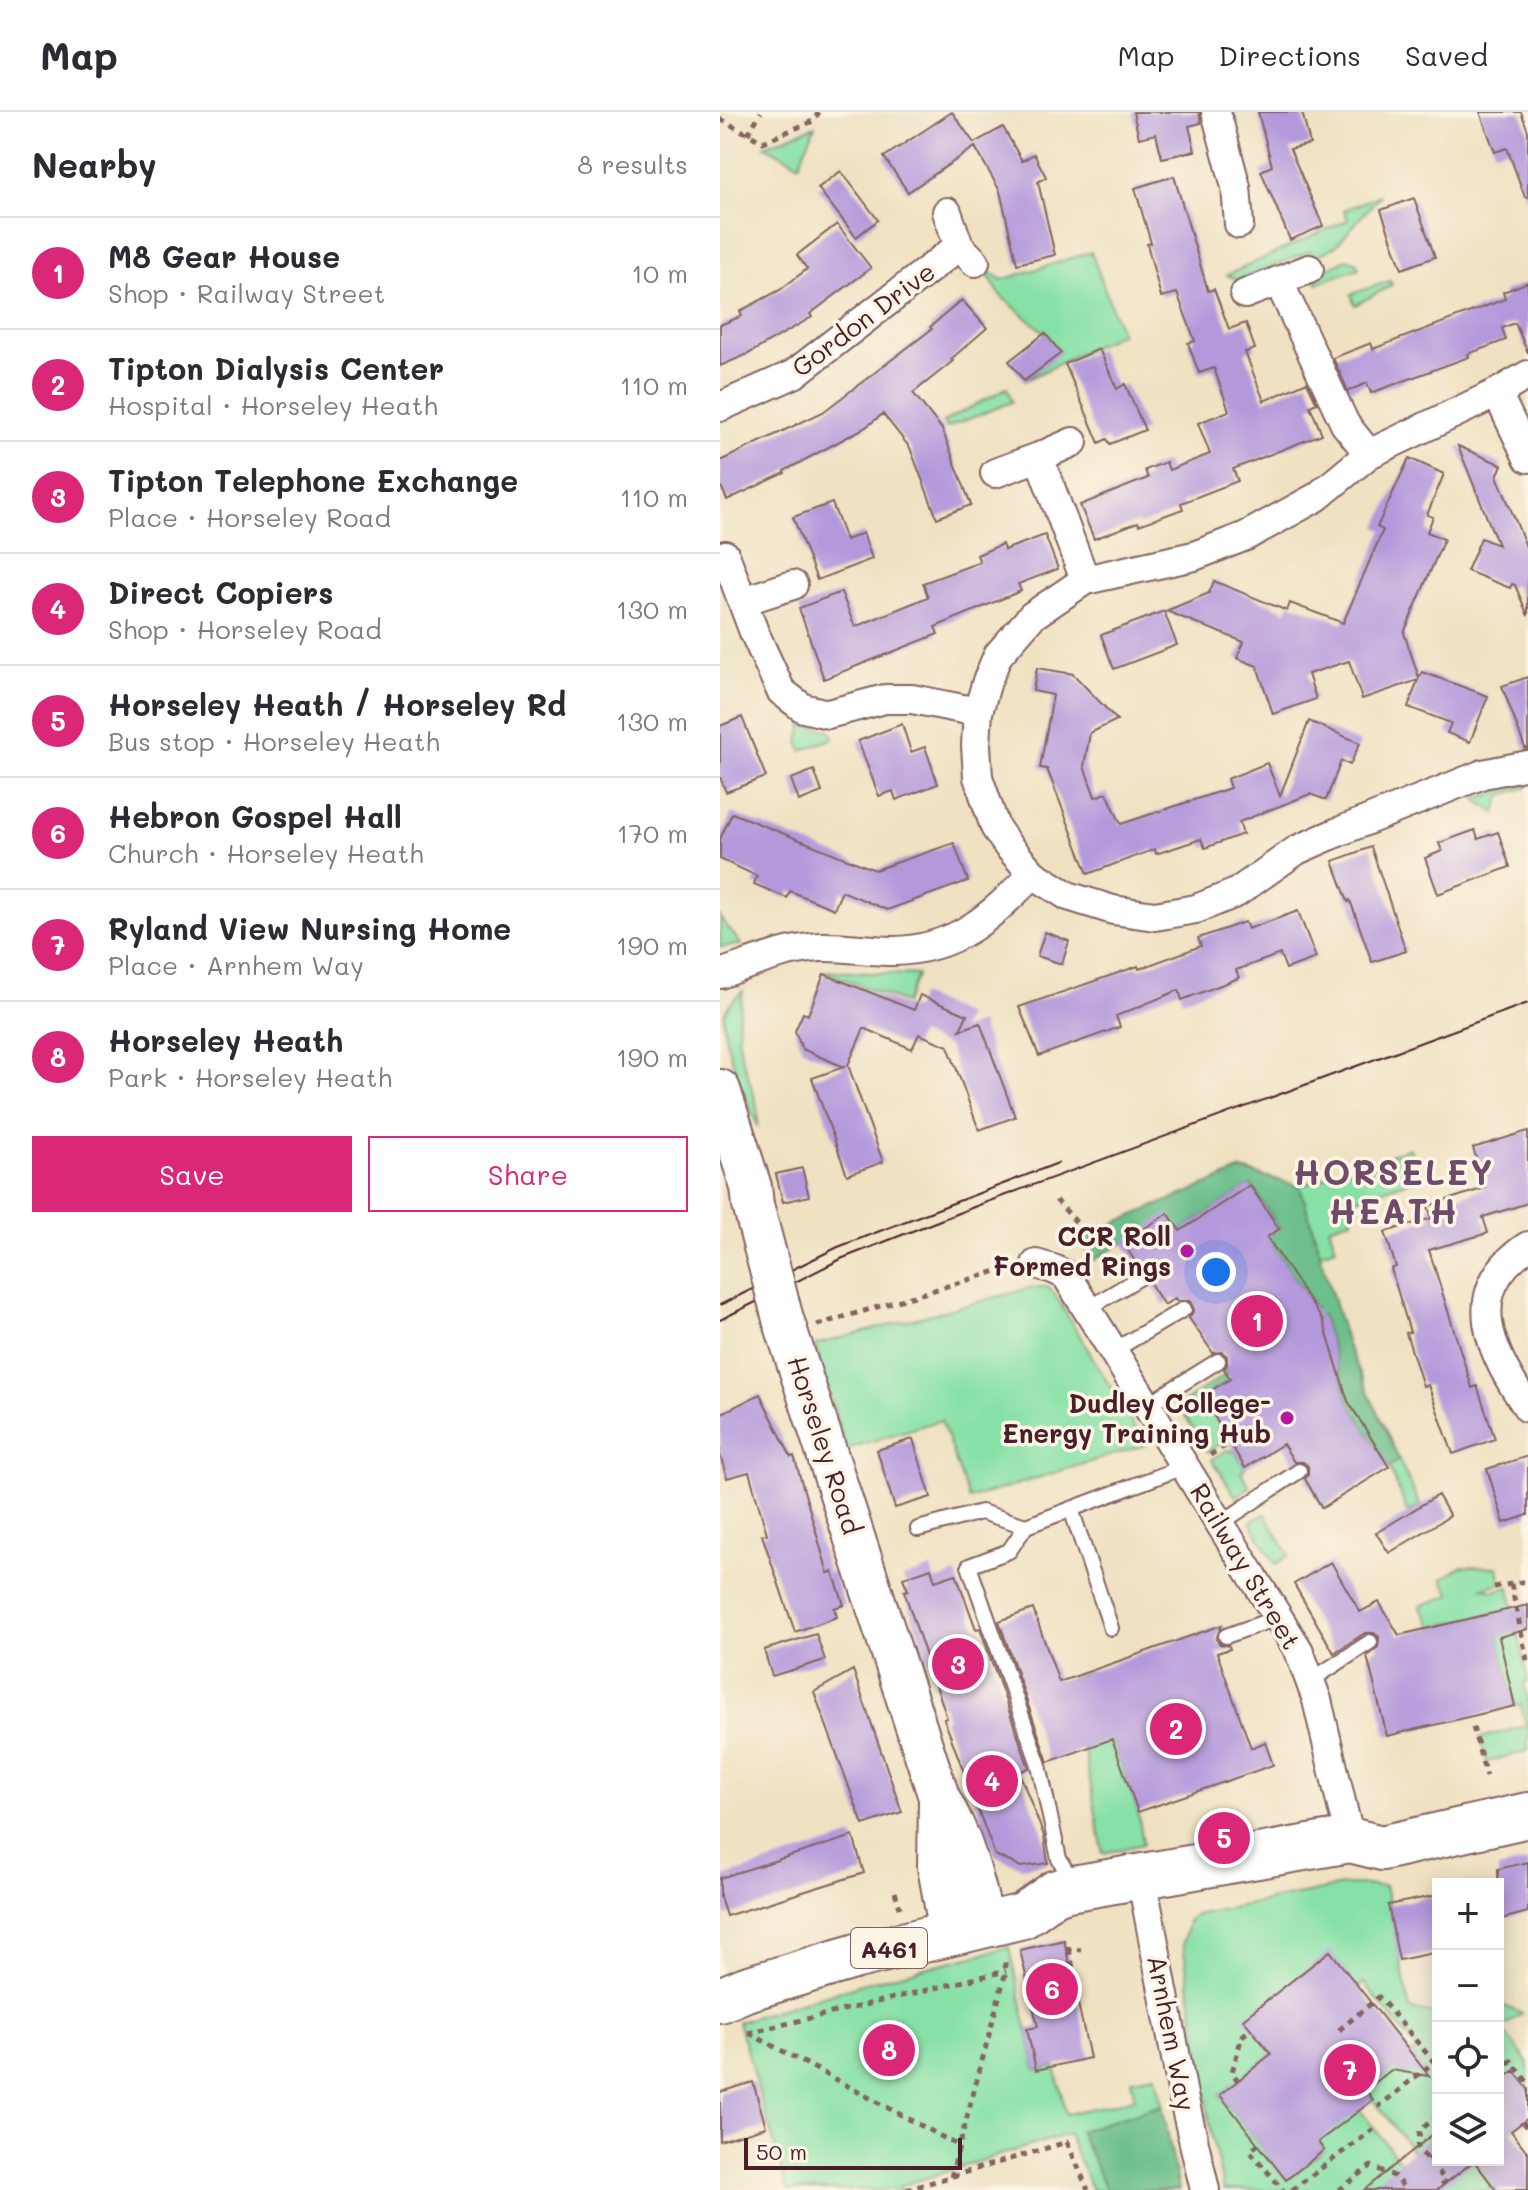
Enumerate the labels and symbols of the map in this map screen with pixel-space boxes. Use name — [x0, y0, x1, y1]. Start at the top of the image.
street label: Gordon Drive — [784, 254, 942, 384]
district label: HORSELEY HEATH — [1293, 1149, 1495, 1233]
place label: CCR Roll Formed Rings — [993, 1219, 1171, 1283]
marker: CCR Roll Formed Rings — [1178, 1242, 1196, 1260]
your location — [1196, 1252, 1236, 1292]
pin: 1 — [1231, 1291, 1283, 1351]
street label: Horseley Road — [780, 1352, 870, 1538]
place label: Dudley College- Energy Training Hub — [1002, 1386, 1271, 1450]
marker: Dudley College- Energy Training Hub — [1278, 1409, 1296, 1427]
street label: Railway Street — [1183, 1477, 1309, 1655]
pin: 3 — [932, 1634, 984, 1694]
pin: 2 — [1150, 1699, 1202, 1759]
pin: 4 — [966, 1751, 1018, 1811]
pin: 5 — [1198, 1808, 1250, 1868]
road number: A461 — [851, 1928, 927, 1968]
street label: Arnhem Way — [1140, 1952, 1204, 2114]
pin: 6 — [1026, 1959, 1078, 2019]
pin: 8 — [863, 2020, 915, 2080]
pin: 7 — [1324, 2040, 1376, 2100]
scale bar — [744, 2134, 962, 2170]

